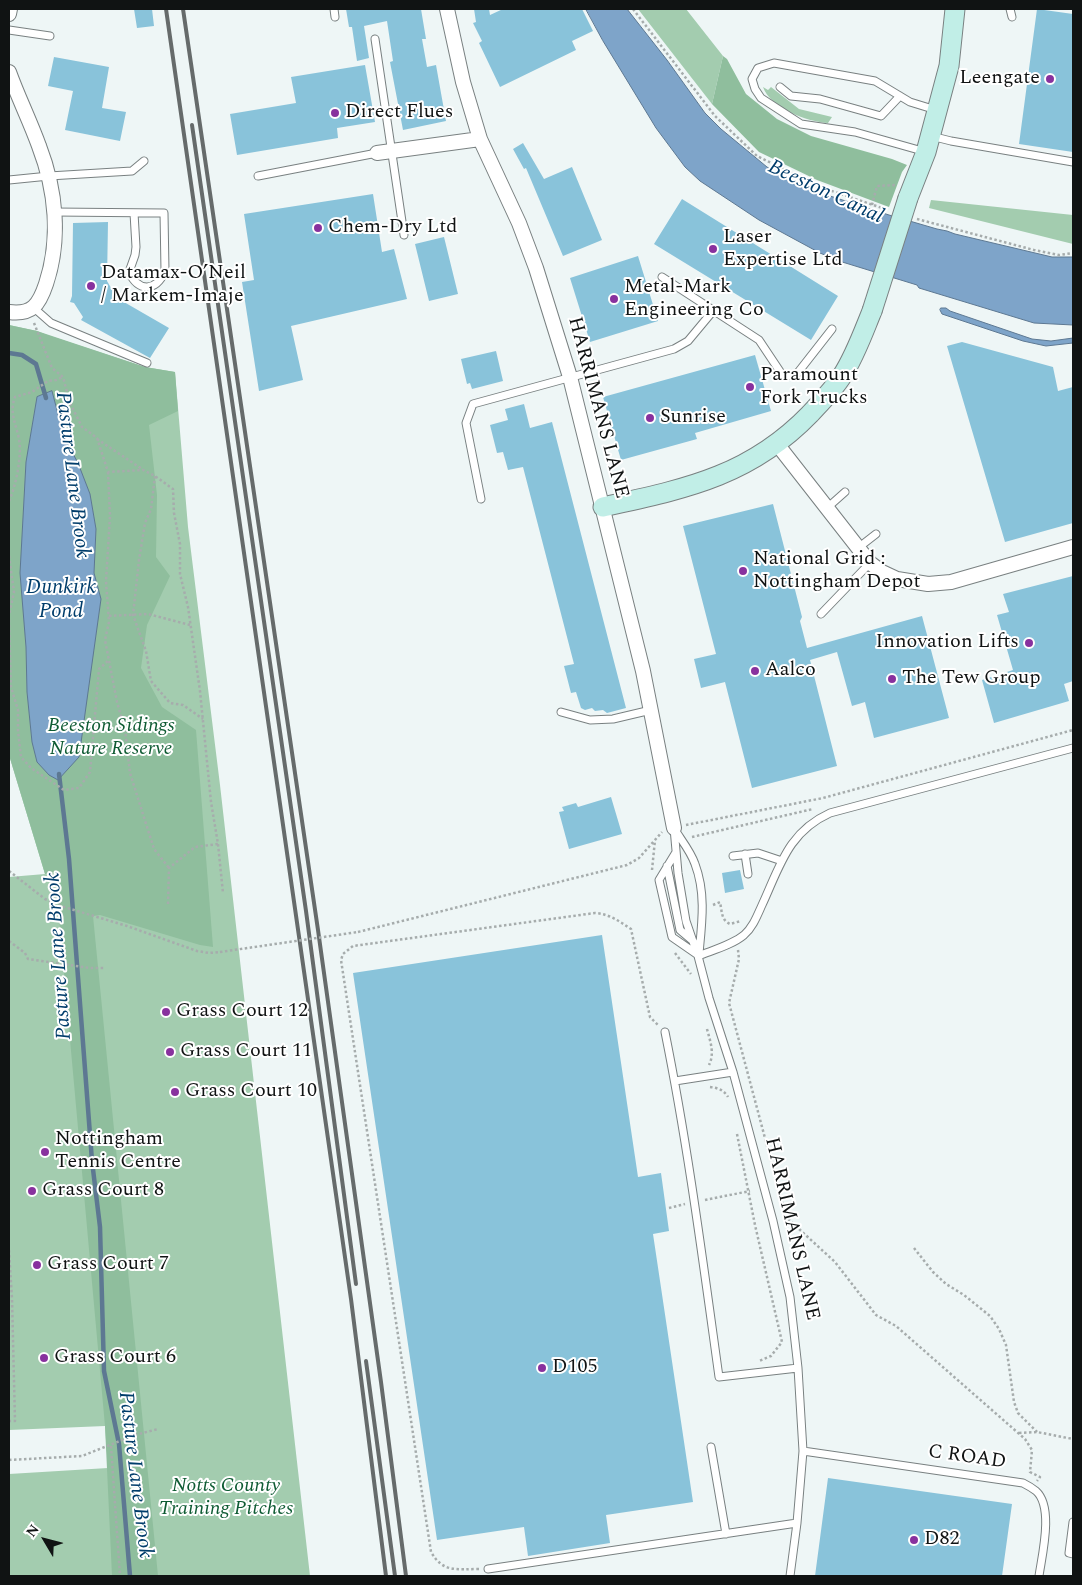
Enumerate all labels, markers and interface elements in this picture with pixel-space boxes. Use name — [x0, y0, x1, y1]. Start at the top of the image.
place label: Leengate — [959, 67, 1040, 91]
marker: Leengate — [1044, 73, 1056, 85]
place label: Direct Flues — [345, 101, 453, 125]
marker: Direct Flues — [329, 107, 341, 119]
water label: Beeston Canal — [763, 155, 887, 231]
place label: Chem-Dry Ltd — [328, 216, 457, 240]
marker: Chem-Dry Ltd — [312, 222, 324, 234]
place label: Laser Expertise Ltd — [723, 226, 843, 273]
marker: Laser Expertise Ltd — [707, 243, 719, 255]
place label: Datamax-O’Neil / Markem-Imaje — [101, 262, 246, 309]
place label: Metal-Mark Engineering Co — [624, 276, 764, 323]
marker: Datamax-O’Neil / Markem-Imaje — [85, 280, 97, 292]
marker: Metal-Mark Engineering Co — [608, 293, 620, 305]
street label: HARRIMANS LANE — [561, 314, 633, 502]
place label: Paramount Fork Trucks — [760, 364, 868, 411]
marker: Paramount Fork Trucks — [744, 381, 756, 393]
water label: Pasture Lane Brook — [48, 390, 94, 560]
place label: Sunrise — [660, 406, 726, 430]
marker: Sunrise — [644, 412, 656, 424]
place label: National Grid : Nottingham Depot — [753, 548, 920, 595]
marker: National Grid : Nottingham Depot — [737, 565, 749, 577]
water label: Dunkirk Pond — [26, 576, 96, 626]
place label: Innovation Lifts — [876, 631, 1019, 655]
marker: Innovation Lifts — [1023, 637, 1035, 649]
place label: Aalco — [765, 659, 816, 683]
marker: Aalco — [749, 665, 761, 677]
place label: The Tew Group — [902, 667, 1041, 691]
marker: The Tew Group — [886, 673, 898, 685]
park label: Beeston Sidings Nature Reserve — [47, 715, 175, 762]
water label: Pasture Lane Brook — [42, 871, 78, 1041]
place label: Grass Court 12 — [176, 1000, 308, 1024]
marker: Grass Court 12 — [160, 1006, 172, 1018]
place label: Grass Court 11 — [180, 1040, 312, 1064]
marker: Grass Court 11 — [164, 1046, 176, 1058]
place label: Grass Court 10 — [185, 1080, 317, 1104]
marker: Grass Court 10 — [169, 1086, 181, 1098]
place label: Nottingham Tennis Centre — [55, 1128, 181, 1175]
street label: HARRIMANS LANE — [758, 1135, 824, 1323]
marker: Nottingham Tennis Centre — [39, 1146, 51, 1158]
place label: Grass Court 8 — [42, 1179, 164, 1203]
marker: Grass Court 8 — [26, 1185, 38, 1197]
place label: Grass Court 7 — [47, 1253, 169, 1277]
marker: Grass Court 7 — [31, 1259, 43, 1271]
place label: Grass Court 6 — [54, 1346, 176, 1370]
marker: Grass Court 6 — [38, 1352, 50, 1364]
place label: D105 — [552, 1356, 597, 1380]
marker: D105 — [536, 1362, 548, 1374]
water label: Pasture Lane Brook — [111, 1390, 157, 1560]
street label: C ROAD — [926, 1441, 1008, 1475]
park label: Notts County Training Pitches — [159, 1475, 293, 1522]
north arrow — [20, 1515, 70, 1565]
text: N — [21, 1520, 44, 1542]
place label: D82 — [924, 1528, 959, 1552]
marker: D82 — [908, 1534, 920, 1546]

